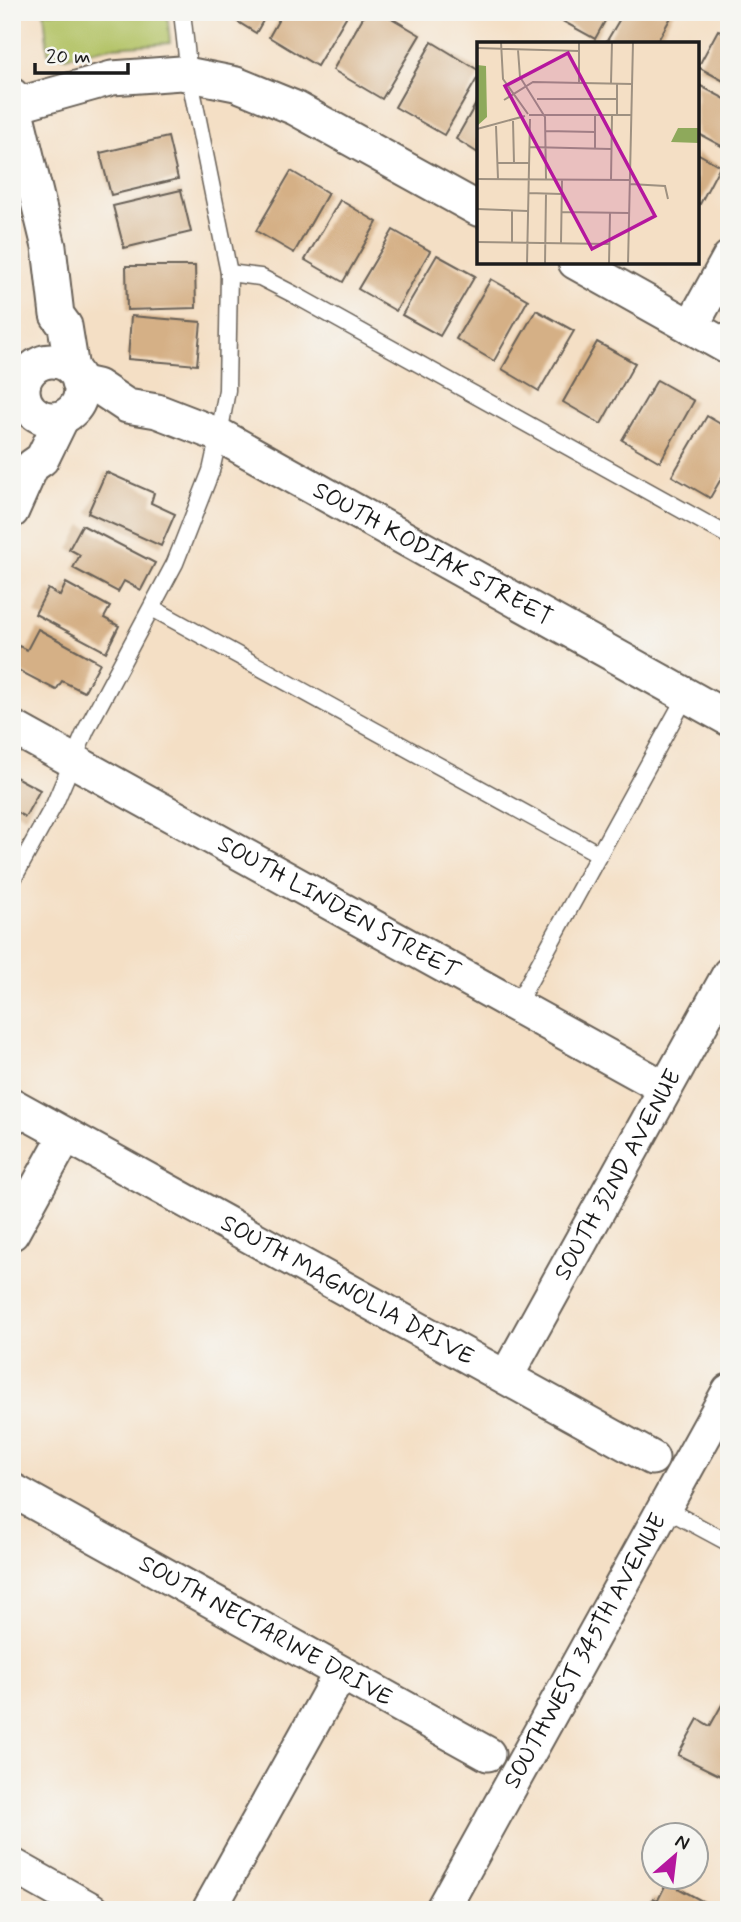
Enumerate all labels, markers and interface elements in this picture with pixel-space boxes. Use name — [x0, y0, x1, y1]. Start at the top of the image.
scale bar — [35, 32, 128, 76]
inset map — [477, 42, 699, 264]
text: 20 m — [46, 43, 91, 71]
street label: SOUTH KODIAK STREET — [307, 475, 558, 633]
street label: SOUTH LINDEN STREET — [212, 828, 465, 987]
street label: SOUTH 32ND AVENUE — [547, 1064, 689, 1286]
street label: SOUTH MAGNOLIA DRIVE — [215, 1208, 480, 1372]
street label: SOUTHWEST 345TH AVENUE — [497, 1508, 674, 1794]
street label: SOUTH NECTARINE DRIVE — [133, 1548, 398, 1713]
north arrow — [640, 1820, 710, 1890]
text: N — [671, 1828, 694, 1856]

